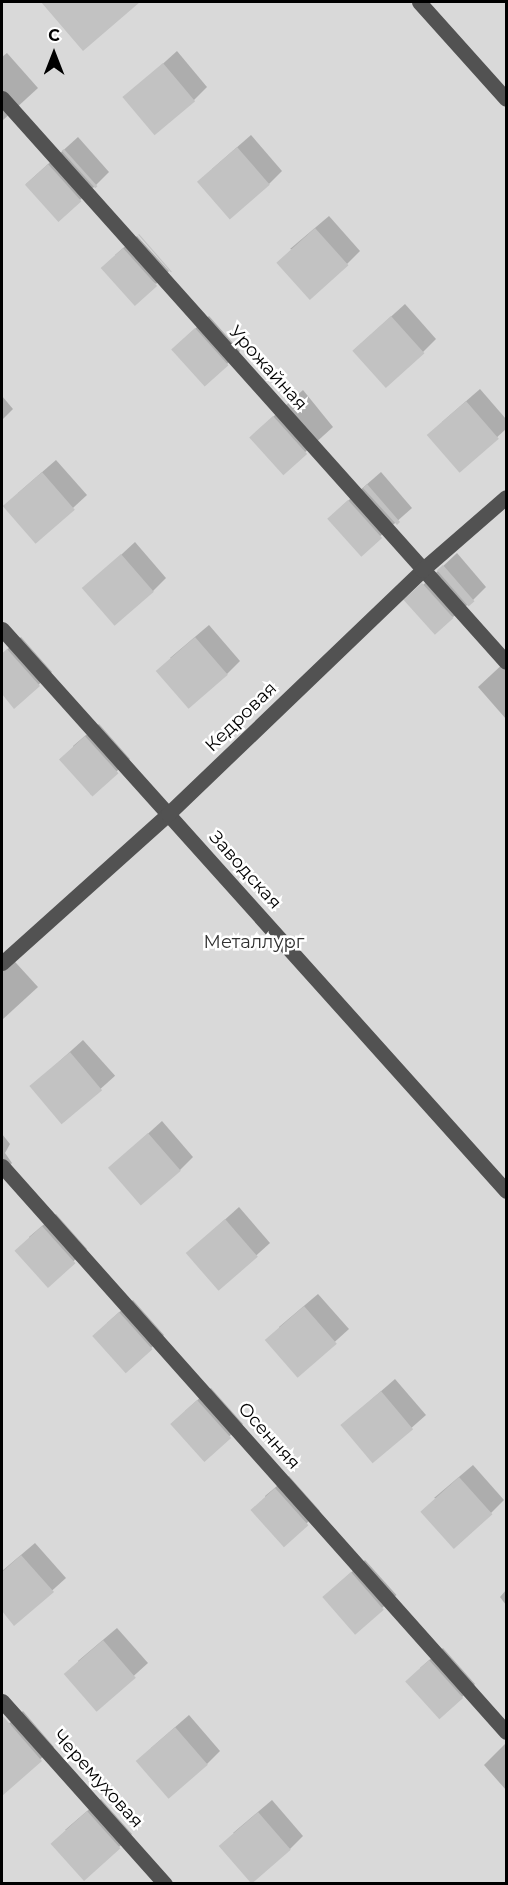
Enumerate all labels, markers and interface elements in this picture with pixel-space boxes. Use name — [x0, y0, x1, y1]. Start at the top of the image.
north arrow — [24, 24, 84, 84]
text: С — [48, 26, 60, 45]
street label: Урожайная — [224, 321, 312, 415]
street label: Кедровая — [201, 678, 281, 756]
street label: Заводская — [204, 827, 286, 913]
park label: Металлург — [204, 931, 304, 953]
street label: Осенняя — [233, 1398, 305, 1474]
street label: Черемуховая — [48, 1726, 148, 1832]

